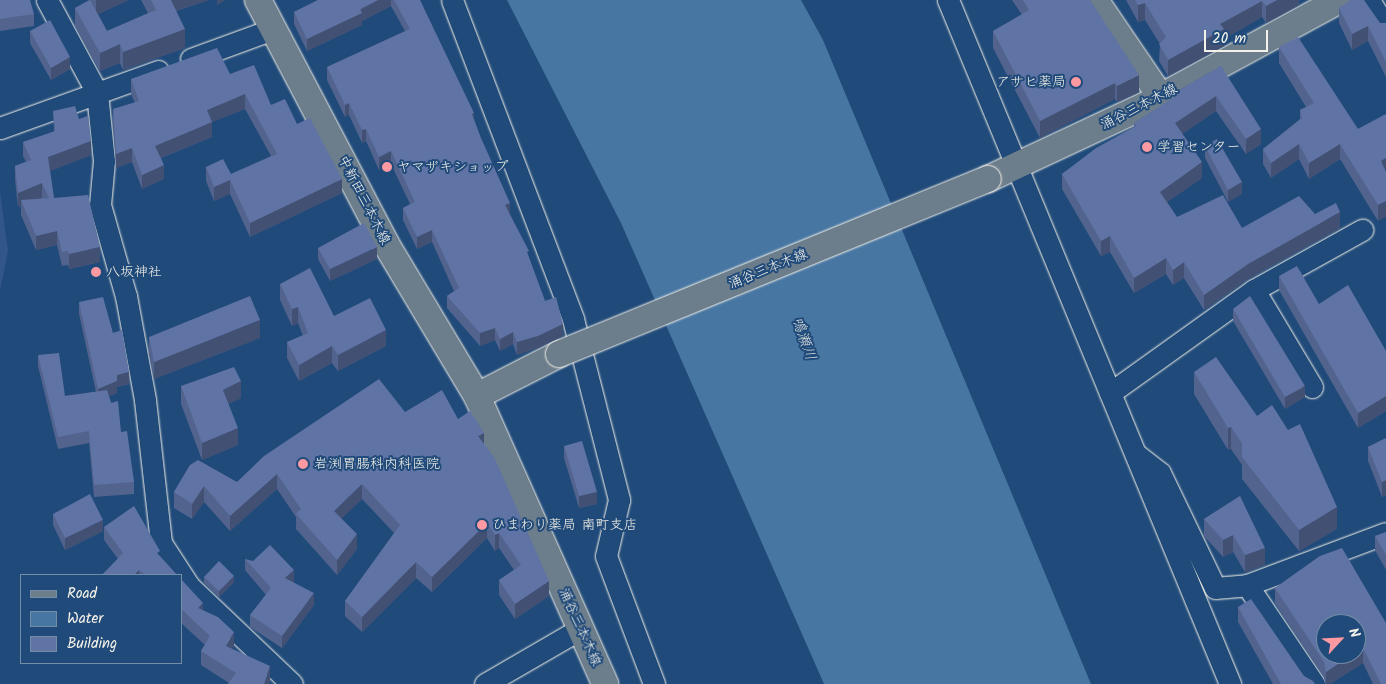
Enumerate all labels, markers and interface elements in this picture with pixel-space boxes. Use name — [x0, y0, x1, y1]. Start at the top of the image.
scale bar — [1206, 20, 1270, 52]
text: 20 m — [1212, 27, 1246, 51]
place label: アサヒ薬局 — [996, 74, 1066, 90]
marker: アサヒ薬局 — [1070, 76, 1082, 88]
street label: 涌谷三本木線 — [1098, 80, 1180, 134]
place label: 学習センター — [1157, 139, 1241, 155]
marker: 学習センター — [1141, 141, 1153, 153]
street label: 中新田三本木線 — [334, 153, 394, 247]
place label: ヤマザキショップ — [397, 159, 509, 175]
marker: ヤマザキショップ — [381, 161, 393, 173]
street label: 涌谷三本木線 — [726, 245, 810, 293]
place label: 八坂神社 — [106, 264, 162, 280]
marker: 八坂神社 — [90, 266, 102, 278]
water label: 鳴瀬川 — [787, 315, 819, 363]
place label: 岩渕胃腸科内科医院 — [314, 456, 440, 472]
marker: 岩渕胃腸科内科医院 — [296, 457, 310, 471]
place label: ひまわり薬局 南町支店 — [492, 517, 638, 533]
marker: ひまわり薬局 南町支店 — [476, 519, 488, 531]
legend — [20, 574, 182, 664]
text: Road — [67, 582, 97, 606]
street label: 涌谷三本木線 — [555, 585, 605, 669]
text: Water — [67, 607, 103, 631]
north arrow — [1316, 614, 1366, 664]
text: N — [1342, 624, 1366, 642]
text: Building — [67, 632, 117, 656]

